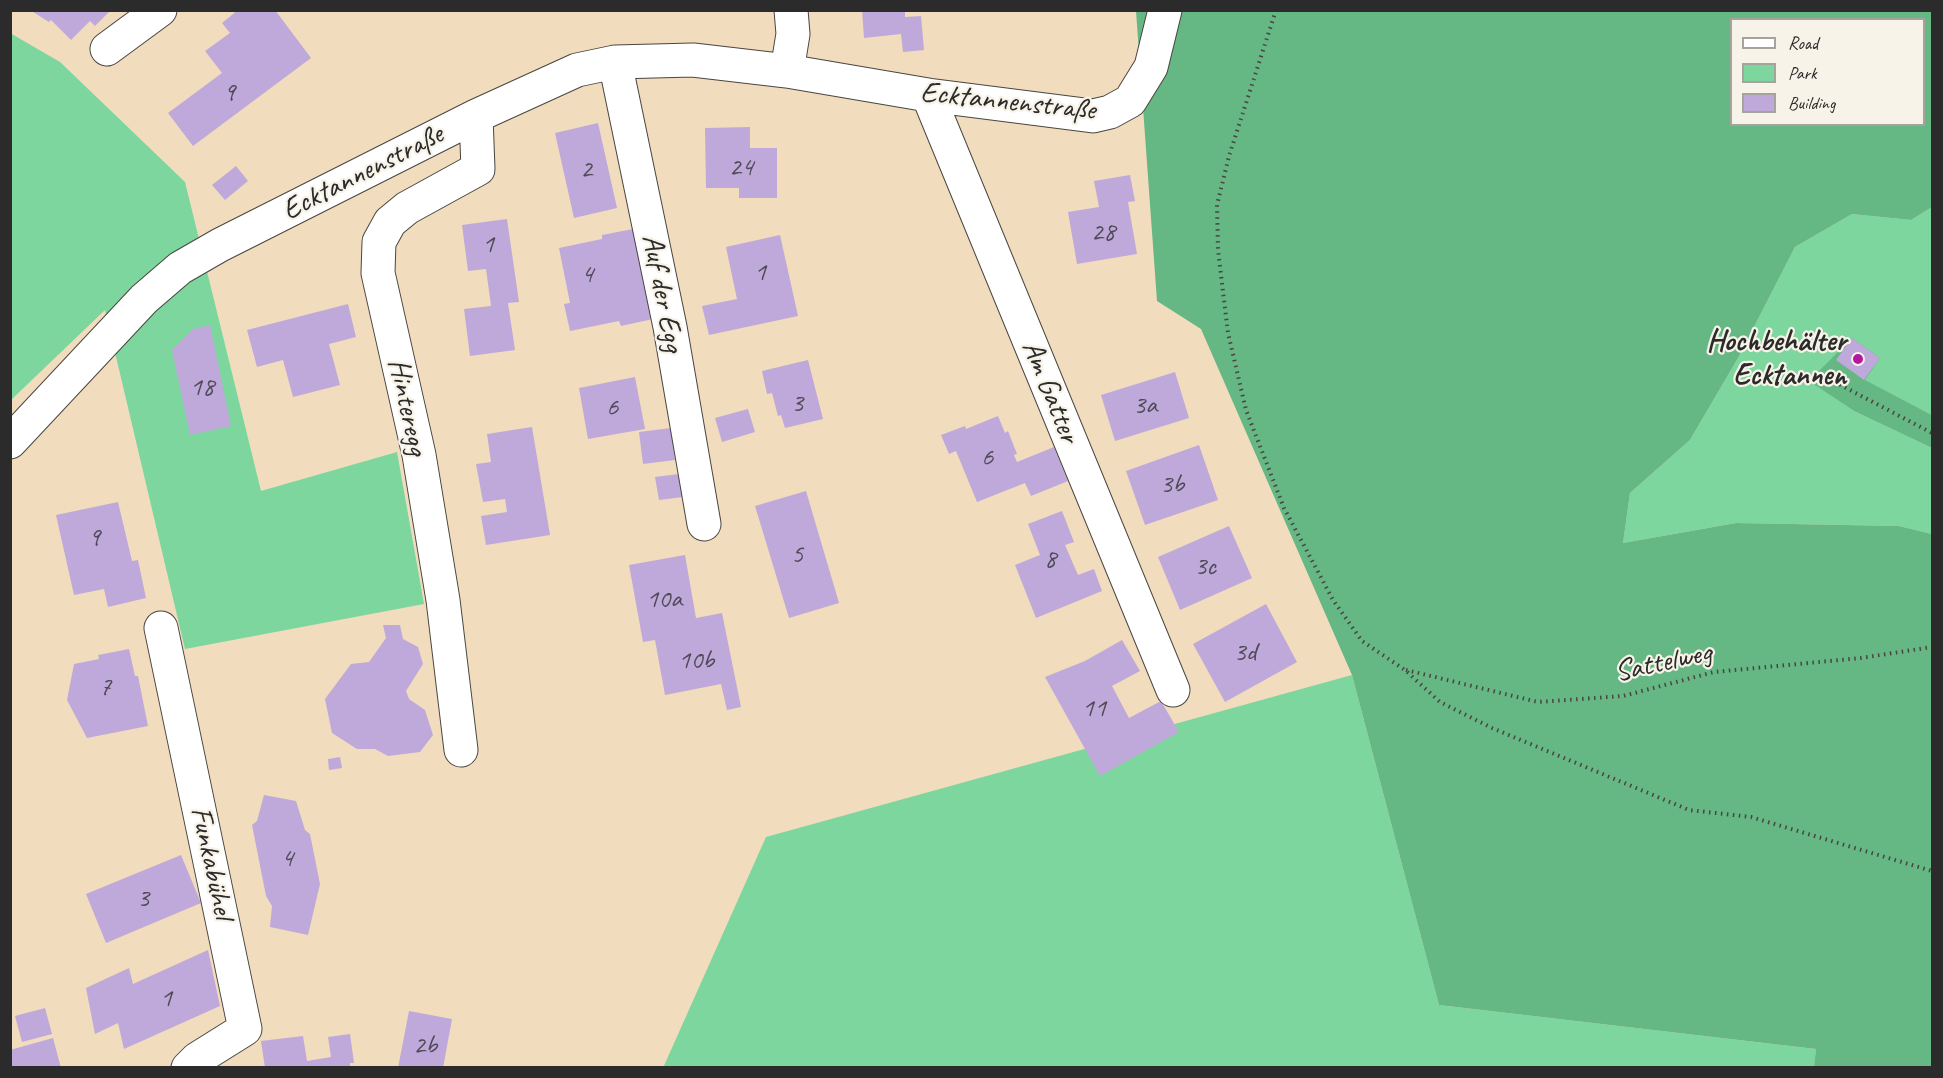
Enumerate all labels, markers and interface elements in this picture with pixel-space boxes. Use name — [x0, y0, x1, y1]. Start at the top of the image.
legend — [1730, 18, 1925, 126]
text: Road — [1788, 32, 1818, 54]
text: Park — [1788, 62, 1817, 84]
street label: Ecktannenstraße — [919, 75, 1097, 129]
house number: 9 — [223, 77, 235, 109]
text: Building — [1788, 92, 1835, 114]
street label: Ecktannenstraße — [277, 117, 449, 229]
house number: 24 — [729, 152, 753, 184]
house number: 2 — [580, 154, 592, 186]
house number: 28 — [1091, 217, 1115, 249]
house number: 1 — [482, 229, 494, 261]
street label: Auf der Egg — [633, 231, 691, 355]
house number: 1 — [754, 257, 766, 289]
house number: 4 — [581, 259, 593, 291]
place label: Hochbehälter Ecktannen — [1706, 324, 1846, 394]
street label: Am Gatter — [1013, 336, 1087, 448]
marker: Hochbehälter Ecktannen — [1851, 352, 1865, 366]
street label: Hinteregg — [379, 355, 435, 459]
house number: 18 — [190, 372, 214, 404]
house number: 3 — [791, 388, 803, 420]
house number: 3a — [1133, 390, 1157, 422]
house number: 6 — [606, 392, 618, 424]
house number: 6 — [981, 442, 993, 474]
house number: 3b — [1160, 469, 1184, 501]
house number: 9 — [88, 522, 100, 554]
house number: 5 — [791, 539, 803, 571]
house number: 8 — [1044, 544, 1056, 576]
house number: 3c — [1194, 551, 1216, 583]
house number: 10a — [646, 584, 682, 616]
street label: Sattelweg — [1611, 635, 1715, 691]
house number: 3d — [1234, 637, 1256, 669]
house number: 10b — [678, 645, 714, 677]
house number: 7 — [99, 672, 111, 704]
house number: 11 — [1082, 693, 1106, 725]
street label: Funkabühel — [182, 804, 240, 922]
house number: 4 — [281, 843, 293, 875]
house number: 3 — [137, 883, 149, 915]
house number: 1 — [160, 983, 172, 1015]
house number: 2b — [413, 1030, 437, 1062]

